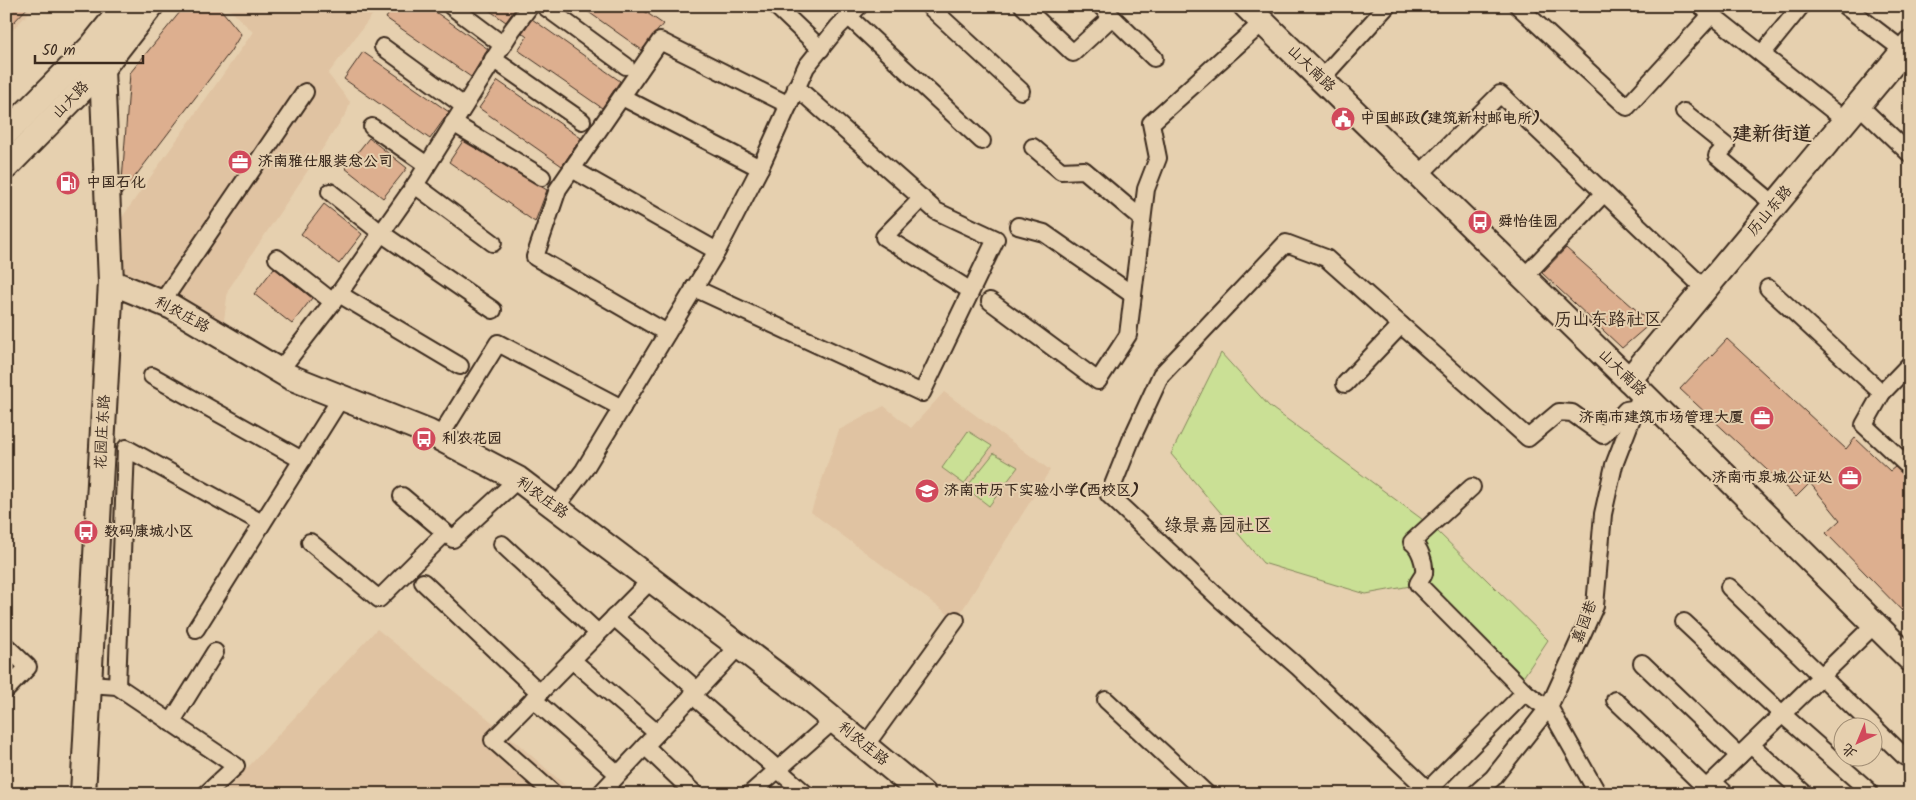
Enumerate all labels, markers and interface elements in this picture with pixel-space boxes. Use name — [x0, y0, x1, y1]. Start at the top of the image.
scale bar — [35, 32, 142, 64]
text: 50 m — [42, 39, 76, 63]
street label: 山大南路 — [1281, 40, 1341, 98]
street label: 山大路 — [47, 75, 95, 125]
public building icon: 中国邮政(建筑新村邮电所) — [1330, 106, 1356, 132]
place label: 中国邮政(建筑新村邮电所) — [1360, 107, 1540, 131]
district label: 建新街道 — [1732, 119, 1812, 151]
office icon: 济南雅仕服装总公司 — [227, 149, 253, 175]
place label: 济南雅仕服装总公司 — [258, 150, 393, 174]
fuel station icon: 中国石化 — [55, 170, 81, 196]
place label: 中国石化 — [86, 171, 146, 195]
street label: 历山东路 — [1742, 180, 1798, 242]
bus stop icon: 舜怡佳园 — [1467, 209, 1493, 235]
place label: 舜怡佳园 — [1498, 210, 1558, 234]
street label: 利农庄路 — [150, 290, 214, 340]
district label: 历山东路社区 — [1554, 306, 1662, 335]
street label: 山大南路 — [1592, 344, 1652, 402]
street label: 花园庄东路 — [89, 394, 117, 470]
office icon: 济南市建筑市场管理大厦 — [1749, 405, 1775, 431]
place label: 济南市建筑市场管理大厦 — [1579, 406, 1744, 430]
bus stop icon: 利农花园 — [411, 426, 437, 452]
place label: 利农花园 — [442, 427, 502, 451]
office icon: 济南市泉城公证处 — [1837, 465, 1863, 491]
place label: 济南市泉城公证处 — [1712, 466, 1832, 490]
street label: 利农庄路 — [511, 471, 573, 525]
school or university icon: 济南市历下实验小学(西校区) — [914, 478, 940, 504]
place label: 济南市历下实验小学(西校区) — [944, 479, 1139, 503]
district label: 绿景嘉园社区 — [1164, 512, 1272, 541]
bus stop icon: 数码康城小区 — [73, 519, 99, 545]
place label: 数码康城小区 — [104, 520, 194, 544]
street label: 嘉园巷 — [1566, 597, 1604, 647]
street label: 利农庄路 — [832, 716, 894, 772]
north arrow — [1834, 718, 1884, 768]
text: 北 — [1837, 738, 1862, 763]

